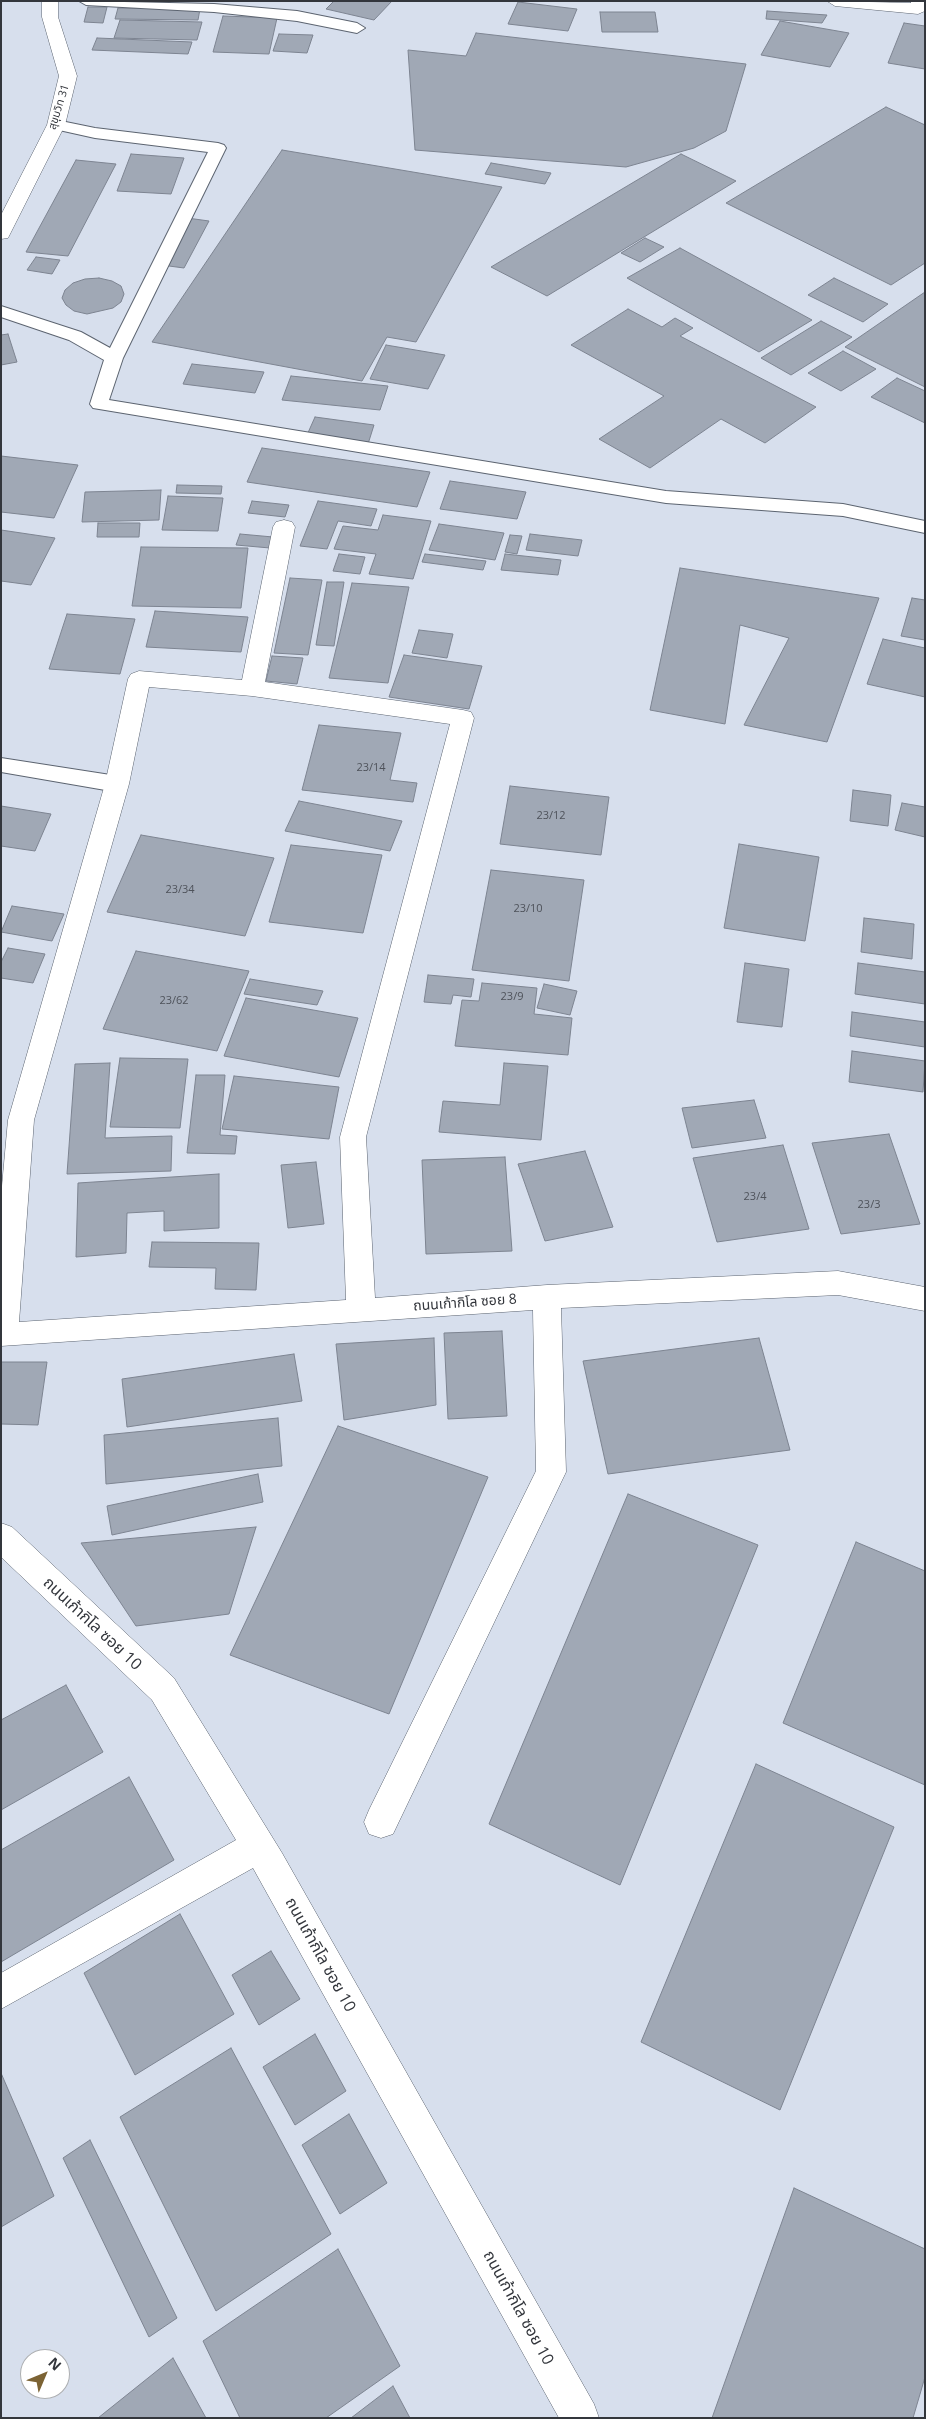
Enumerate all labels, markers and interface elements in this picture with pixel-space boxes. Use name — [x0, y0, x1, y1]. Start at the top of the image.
street label: สุขุมวิท 31 — [46, 83, 72, 131]
house number: 23/14 — [356, 761, 386, 775]
house number: 23/12 — [536, 809, 566, 823]
house number: 23/34 — [165, 883, 195, 897]
house number: 23/10 — [513, 902, 543, 916]
house number: 23/9 — [501, 990, 523, 1004]
house number: 23/62 — [159, 994, 189, 1008]
house number: 23/4 — [744, 1190, 766, 1204]
house number: 23/3 — [858, 1198, 880, 1212]
street label: ถนนเก้ากิโล ซอย 8 — [413, 1291, 517, 1315]
street label: ถนนเก้ากิโล ซอย 10 — [39, 1573, 145, 1675]
street label: ถนนเก้ากิโล ซอย 10 — [281, 1894, 359, 2016]
street label: ถนนเก้ากิโล ซอย 10 — [479, 2247, 557, 2369]
north arrow — [20, 2349, 70, 2399]
text: N — [45, 2353, 66, 2374]

